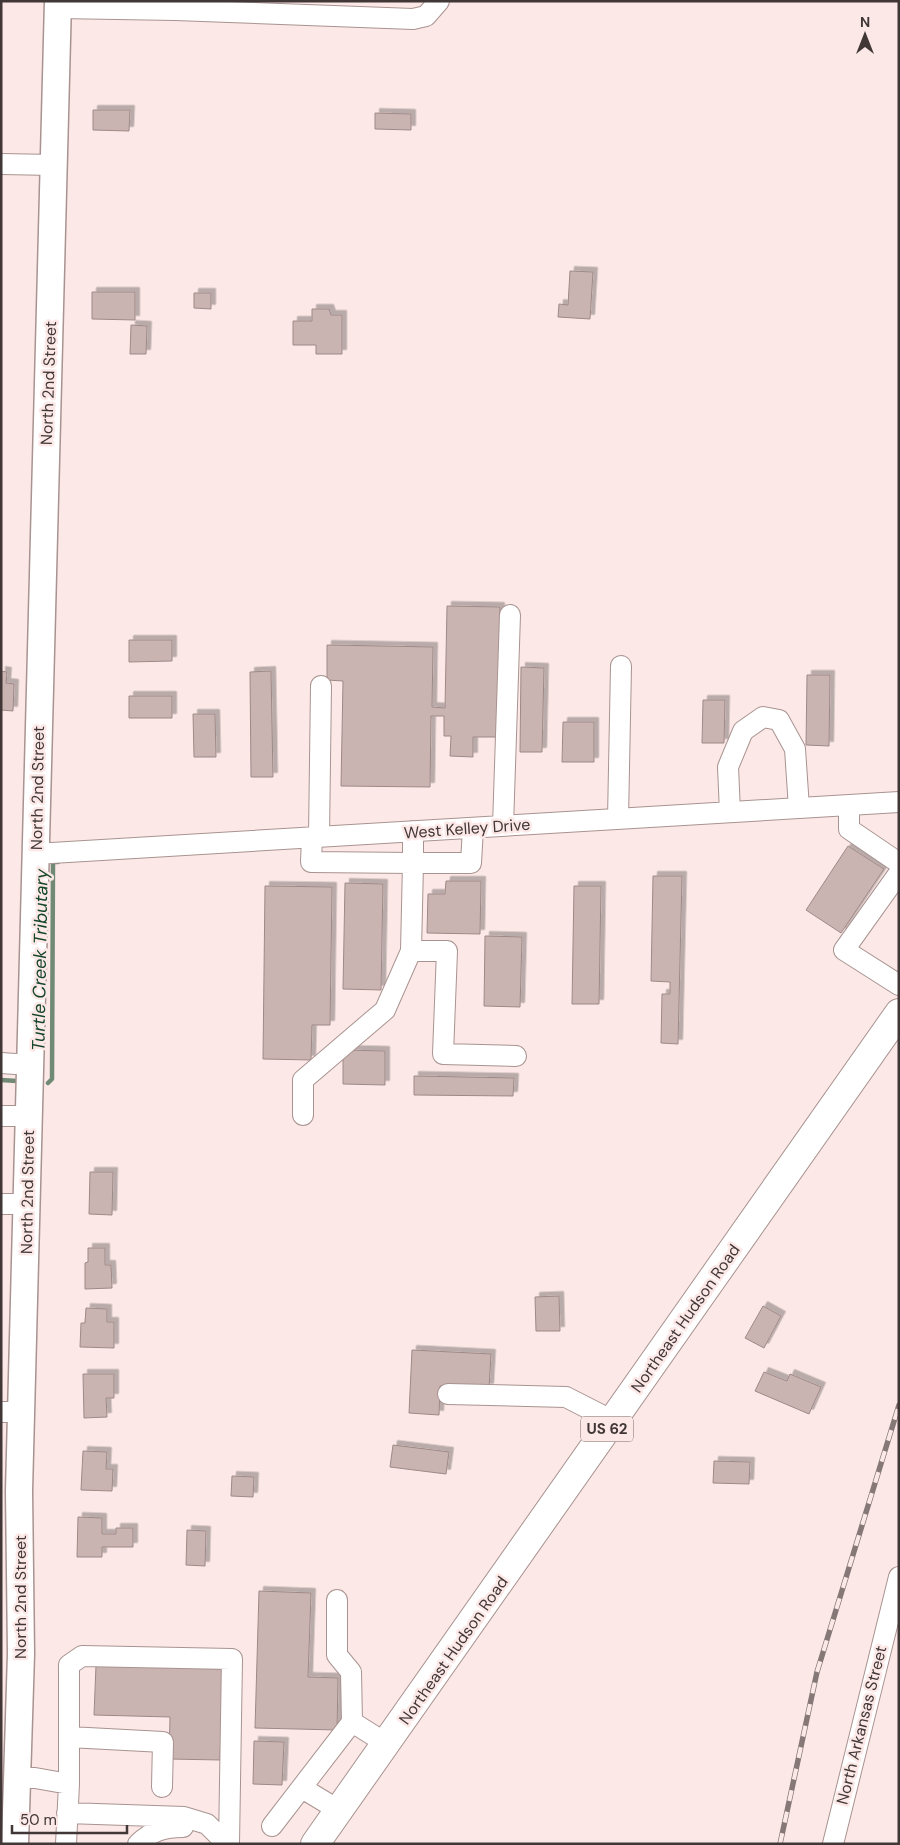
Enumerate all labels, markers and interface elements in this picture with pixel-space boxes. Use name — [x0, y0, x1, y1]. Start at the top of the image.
north arrow — [840, 10, 890, 60]
text: N — [860, 13, 870, 31]
street label: North 2nd Street — [36, 321, 61, 445]
street label: North 2nd Street — [26, 726, 49, 850]
street label: West Kelley Drive — [403, 814, 531, 843]
water label: Turtle Creek Tributary — [26, 868, 54, 1051]
street label: North 2nd Street — [16, 1130, 39, 1254]
street label: Northeast Hudson Road — [626, 1240, 745, 1396]
road number: US 62 — [581, 1416, 633, 1442]
street label: North 2nd Street — [10, 1535, 31, 1659]
street label: Northeast Hudson Road — [394, 1572, 513, 1728]
street label: North Arkansas Street — [832, 1644, 891, 1807]
scale bar — [12, 1802, 128, 1834]
text: 50 m — [20, 1810, 57, 1830]

